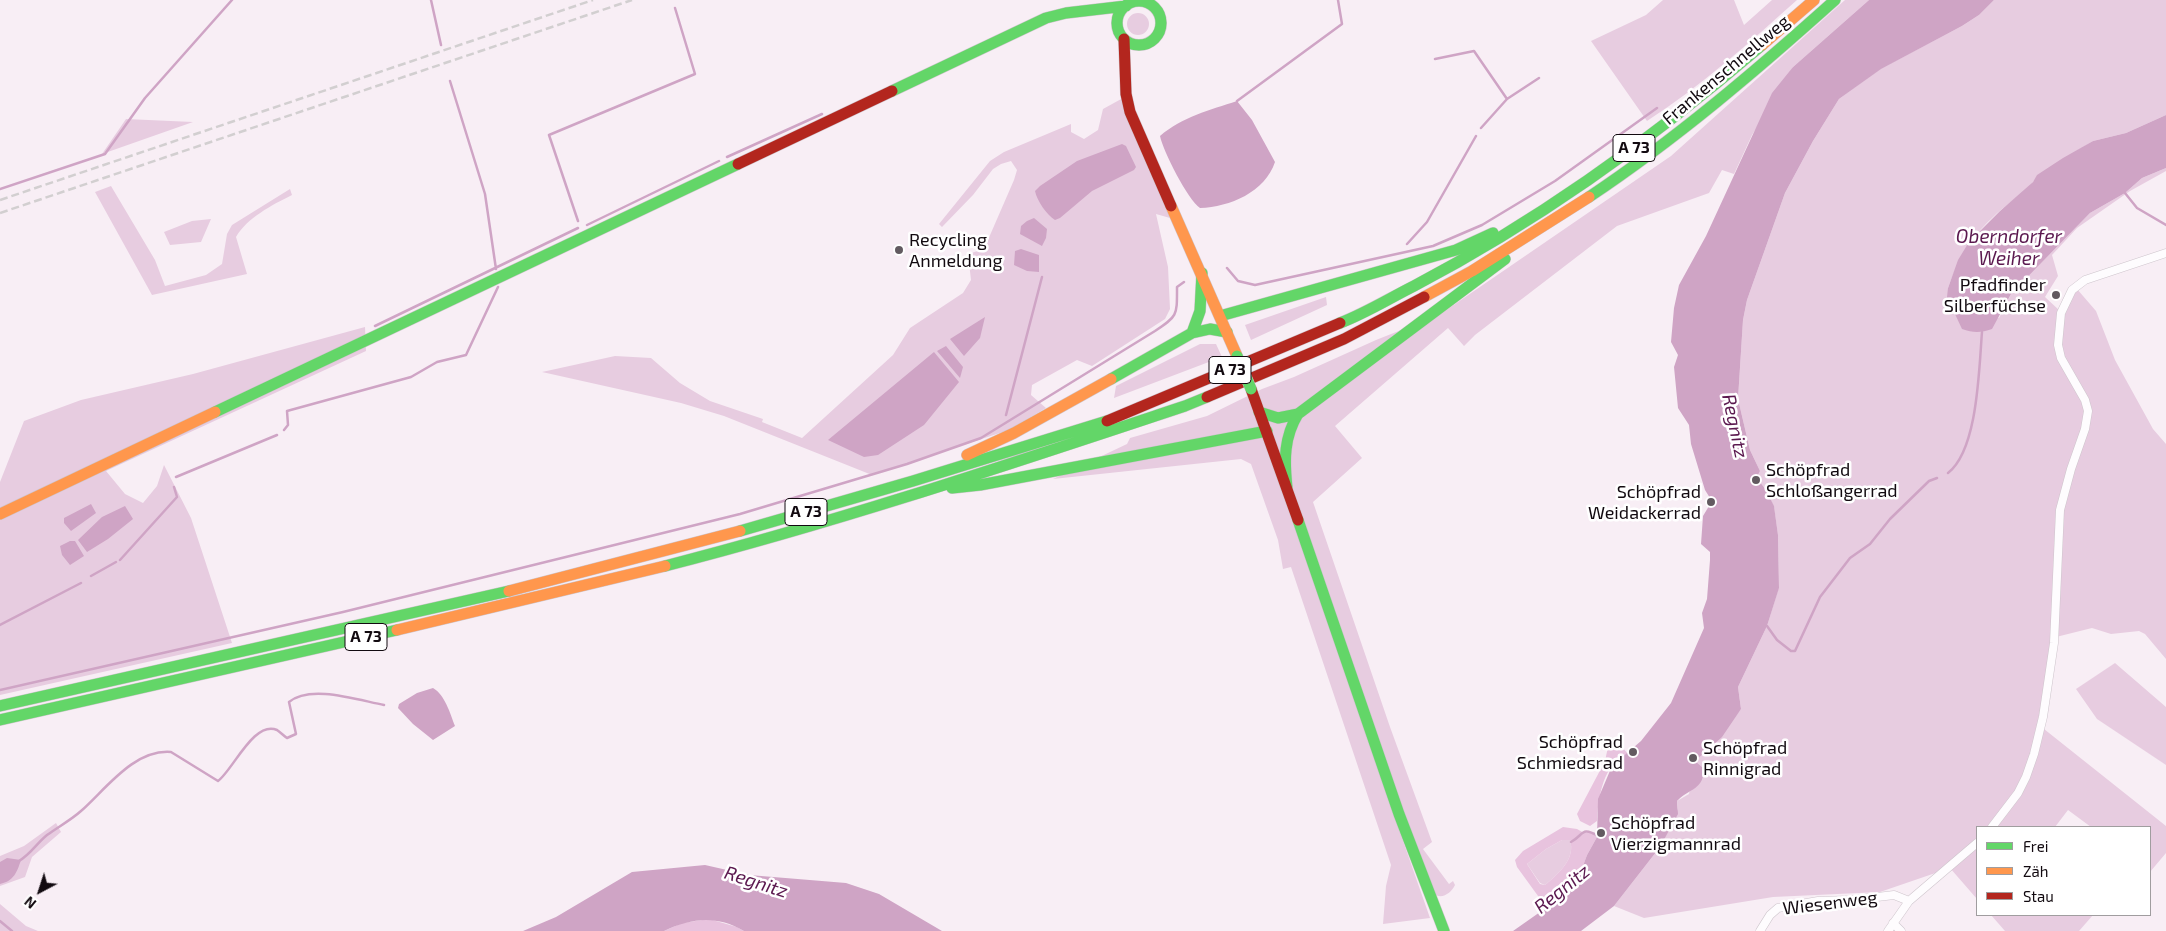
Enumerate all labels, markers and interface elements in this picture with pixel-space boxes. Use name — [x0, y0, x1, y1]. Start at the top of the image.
street label: Frankenschnellweg — [1658, 10, 1794, 130]
road number: A 73 — [1613, 134, 1655, 162]
water label: Oberndorfer Weiher — [1956, 226, 2062, 270]
place label: Recycling Anmeldung — [909, 229, 1003, 272]
marker: Recycling Anmeldung — [893, 244, 905, 256]
place label: Pfadfinder Silberfüchse — [1944, 274, 2046, 316]
marker: Pfadfinder Silberfüchse — [2050, 289, 2062, 301]
road number: A 73 — [1209, 356, 1251, 384]
water label: Regnitz — [1717, 392, 1753, 460]
place label: Schöpfrad Schloßangerrad — [1766, 459, 1898, 502]
marker: Schöpfrad Schloßangerrad — [1750, 474, 1762, 486]
place label: Schöpfrad Weidackerrad — [1588, 481, 1701, 524]
marker: Schöpfrad Weidackerrad — [1705, 496, 1717, 508]
road number: A 73 — [785, 498, 827, 526]
road number: A 73 — [345, 624, 387, 650]
place label: Schöpfrad Schmiedsrad — [1517, 731, 1623, 774]
place label: Schöpfrad Rinnigrad — [1703, 737, 1787, 780]
marker: Schöpfrad Schmiedsrad — [1627, 746, 1639, 758]
marker: Schöpfrad Rinnigrad — [1687, 752, 1699, 764]
place label: Schöpfrad Vierzigmannrad — [1611, 812, 1741, 854]
legend — [1976, 826, 2151, 916]
marker: Schöpfrad Vierzigmannrad — [1595, 827, 1607, 839]
text: Frei — [2023, 837, 2048, 855]
water label: Regnitz — [1530, 860, 1594, 918]
water label: Regnitz — [721, 861, 791, 903]
text: Zäh — [2023, 862, 2048, 880]
north arrow — [15, 866, 65, 916]
street label: Wiesenweg — [1782, 886, 1878, 920]
text: Stau — [2023, 887, 2054, 905]
text: N — [21, 893, 39, 913]

